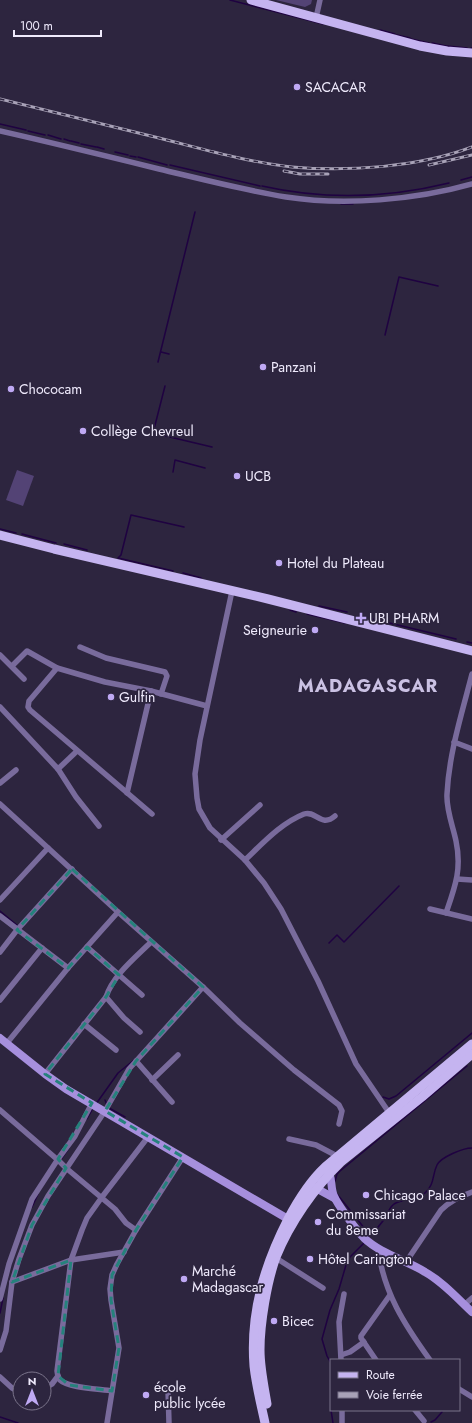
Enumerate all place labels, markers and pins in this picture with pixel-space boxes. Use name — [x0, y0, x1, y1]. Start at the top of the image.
place label: SACACAR — [305, 77, 366, 97]
marker: SACACAR — [292, 82, 302, 92]
place label: Panzani — [271, 357, 317, 377]
marker: Panzani — [258, 362, 268, 372]
place label: Chococam — [19, 379, 82, 399]
marker: Chococam — [6, 384, 16, 394]
place label: Collège Chevreul — [91, 421, 194, 441]
marker: Collège Chevreul — [78, 426, 88, 436]
place label: UCB — [245, 466, 271, 486]
marker: UCB — [232, 471, 242, 481]
place label: Hotel du Plateau — [287, 553, 384, 573]
marker: Hotel du Plateau — [274, 558, 284, 568]
place label: UBI PHARM — [369, 608, 439, 628]
marker: UBI PHARM — [356, 613, 366, 623]
place label: Seigneurie — [243, 620, 307, 640]
marker: Seigneurie — [310, 625, 320, 635]
place label: Gulfin — [119, 687, 155, 707]
marker: Gulfin — [106, 692, 116, 702]
place label: Chicago Palace — [374, 1185, 466, 1205]
marker: Chicago Palace — [361, 1190, 371, 1200]
place label: Commissariat du 8eme — [326, 1204, 406, 1240]
marker: Commissariat du 8eme — [313, 1217, 323, 1227]
place label: Hôtel Carington — [318, 1249, 412, 1269]
marker: Hôtel Carington — [305, 1254, 315, 1264]
place label: Marché Madagascar — [192, 1261, 264, 1297]
marker: Marché Madagascar — [179, 1274, 189, 1284]
place label: Bicec — [282, 1311, 314, 1331]
marker: Bicec — [269, 1316, 279, 1326]
place label: école public lycée — [154, 1377, 225, 1413]
marker: école public lycée — [141, 1390, 151, 1400]

